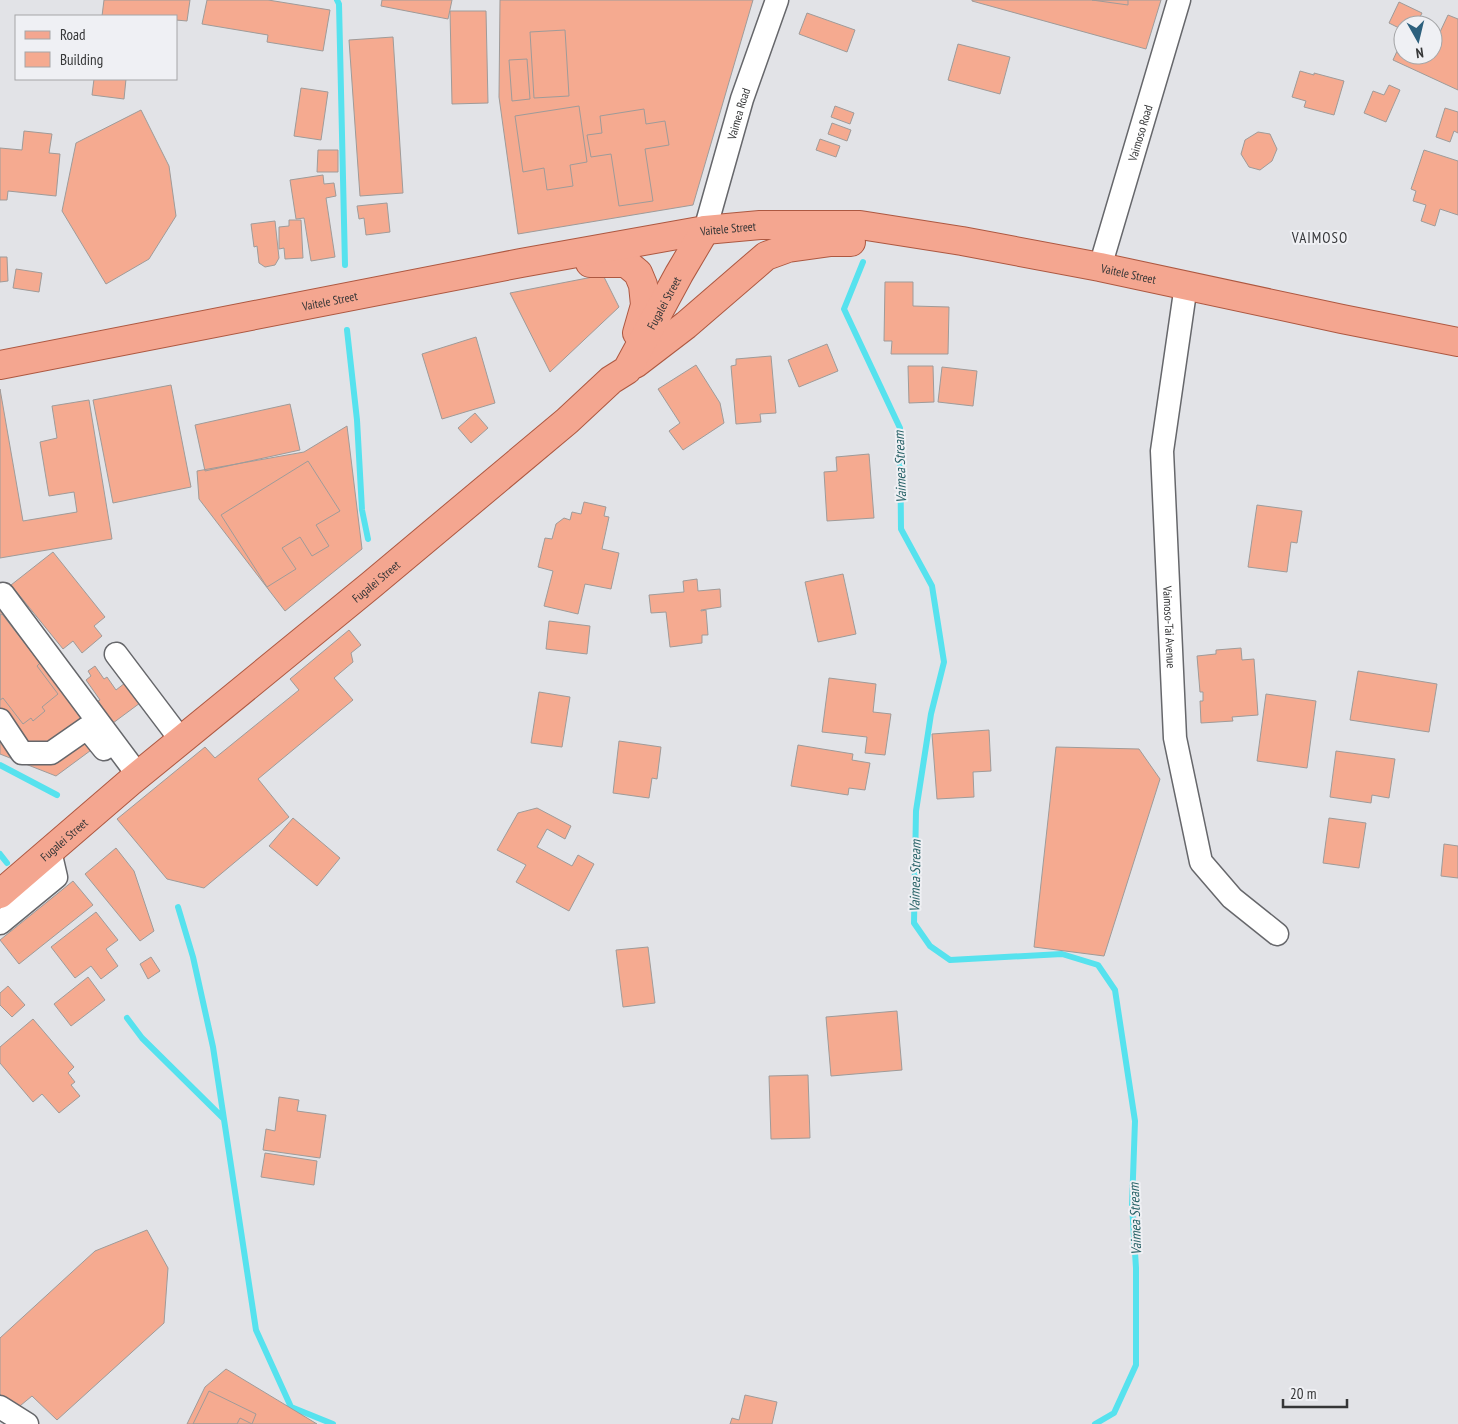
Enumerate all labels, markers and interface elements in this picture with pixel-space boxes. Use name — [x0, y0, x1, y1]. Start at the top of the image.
legend — [15, 15, 178, 80]
north arrow — [1393, 15, 1443, 65]
text: Road — [60, 25, 86, 44]
text: N — [1415, 43, 1425, 62]
text: Building — [60, 50, 103, 69]
street label: Vaimea Road — [723, 86, 753, 142]
street label: Vaimoso Road — [1124, 103, 1155, 164]
street label: Vaitele Street — [698, 218, 757, 238]
district label: VAIMOSO — [1291, 228, 1348, 247]
street label: Vaitele Street — [1099, 260, 1158, 286]
street label: Fugalei Street — [643, 273, 684, 332]
street label: Vaitele Street — [300, 288, 359, 313]
water label: Vaimea Stream — [890, 430, 910, 503]
street label: Fugalei Street — [349, 556, 403, 605]
street label: Vaimoso-Tai Avenue — [1161, 585, 1179, 669]
street label: Fugalei Street — [37, 814, 91, 864]
water label: Vaimea Stream — [905, 839, 925, 912]
water label: Vaimea Stream — [1125, 1182, 1145, 1255]
scale bar — [1283, 1376, 1347, 1408]
text: 20 m — [1290, 1384, 1316, 1403]

